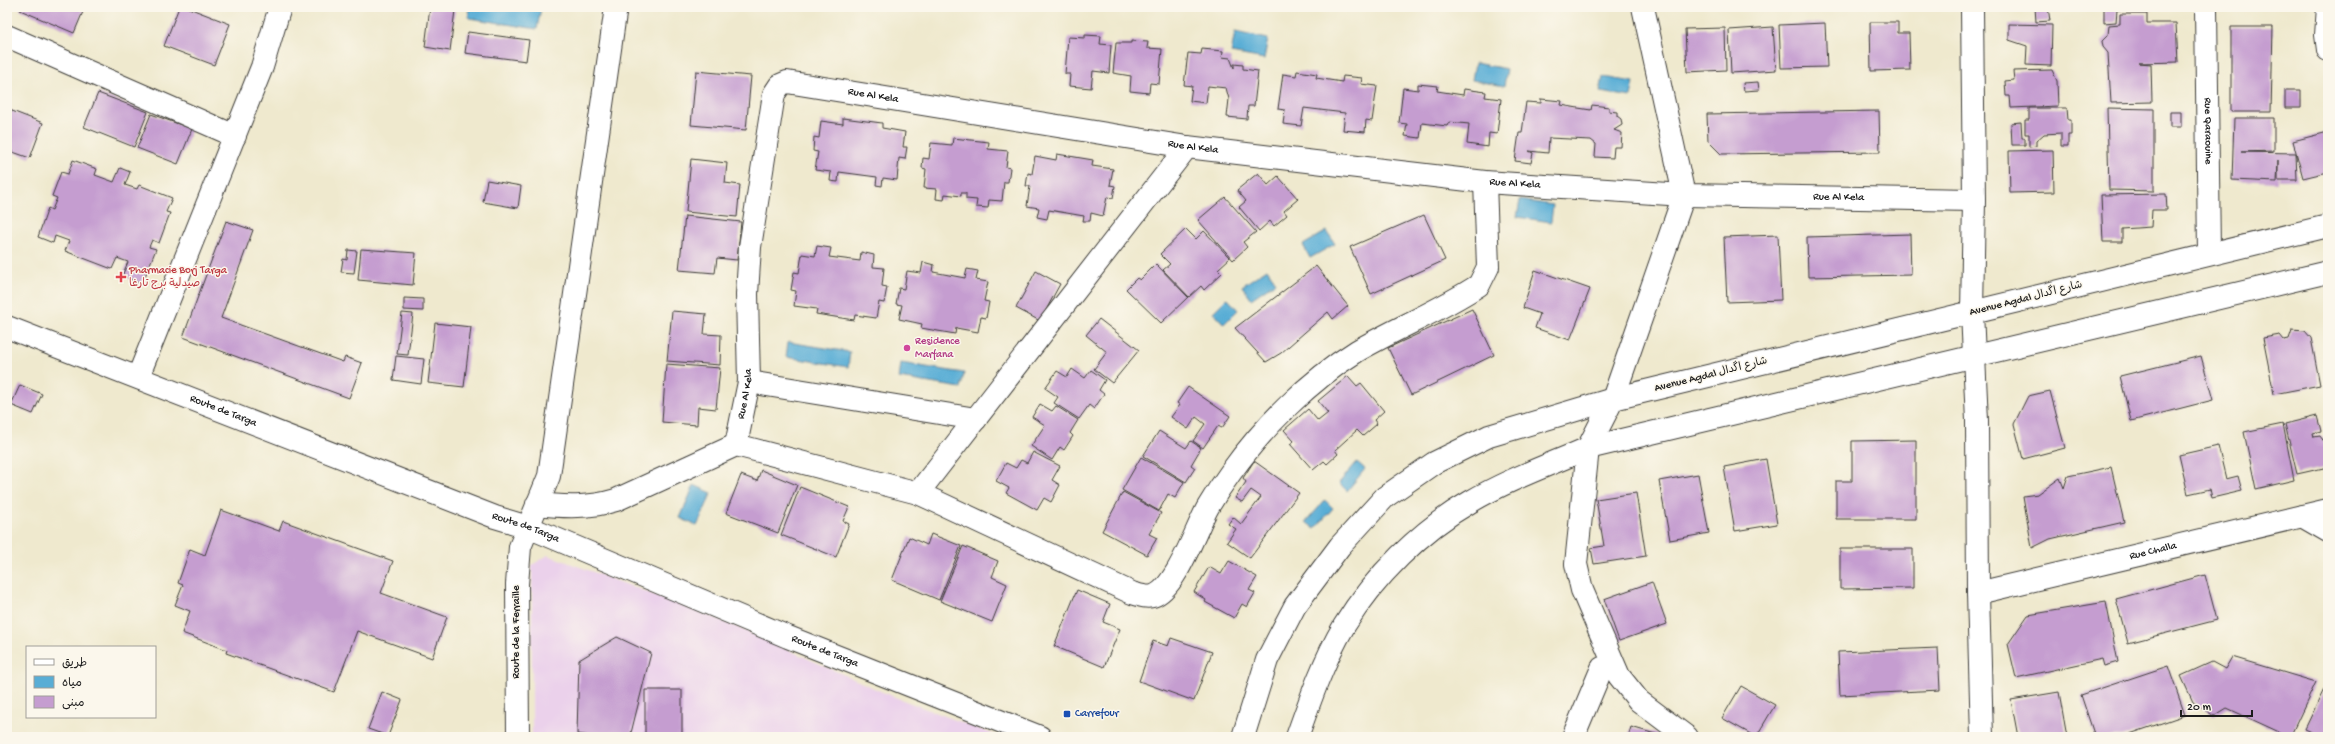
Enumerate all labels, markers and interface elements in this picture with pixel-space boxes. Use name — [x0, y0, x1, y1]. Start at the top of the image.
street label: Rue Al Kela — [847, 86, 900, 106]
street label: Rue Qaraouine — [2201, 97, 2214, 165]
street label: Rue Al Kela — [1167, 138, 1220, 157]
street label: Rue Al Kela — [1489, 176, 1542, 192]
street label: Rue Al Kela — [1813, 191, 1865, 204]
place label: Pharmacie Borj Targa صيدلية برج تارغا — [128, 265, 228, 290]
marker: Pharmacie Borj Targa صيدلية برج تارغا — [116, 272, 126, 282]
street label: Avenue Agdal شارع اگدال — [1968, 277, 2084, 320]
place label: Residence Marfana — [915, 336, 960, 361]
marker: Residence Marfana — [902, 343, 912, 353]
street label: Avenue Agdal شارع اگدال — [1653, 353, 1769, 396]
street label: Rue Al Kela — [735, 368, 755, 420]
street label: Route de Targa — [188, 393, 259, 430]
street label: Route de Targa — [490, 510, 562, 546]
street label: Rue Challa — [2128, 540, 2179, 563]
street label: Route de la Ferraille — [511, 585, 523, 679]
street label: Route de Targa — [790, 633, 861, 671]
legend — [26, 646, 156, 718]
text: طريق — [62, 657, 87, 671]
text: مياه — [62, 677, 82, 691]
scale bar — [2181, 692, 2252, 718]
text: مبنى — [62, 697, 85, 711]
text: 20 m — [2187, 701, 2212, 715]
place label: Carrefour — [1075, 707, 1120, 720]
marker: Carrefour — [1062, 709, 1072, 719]

